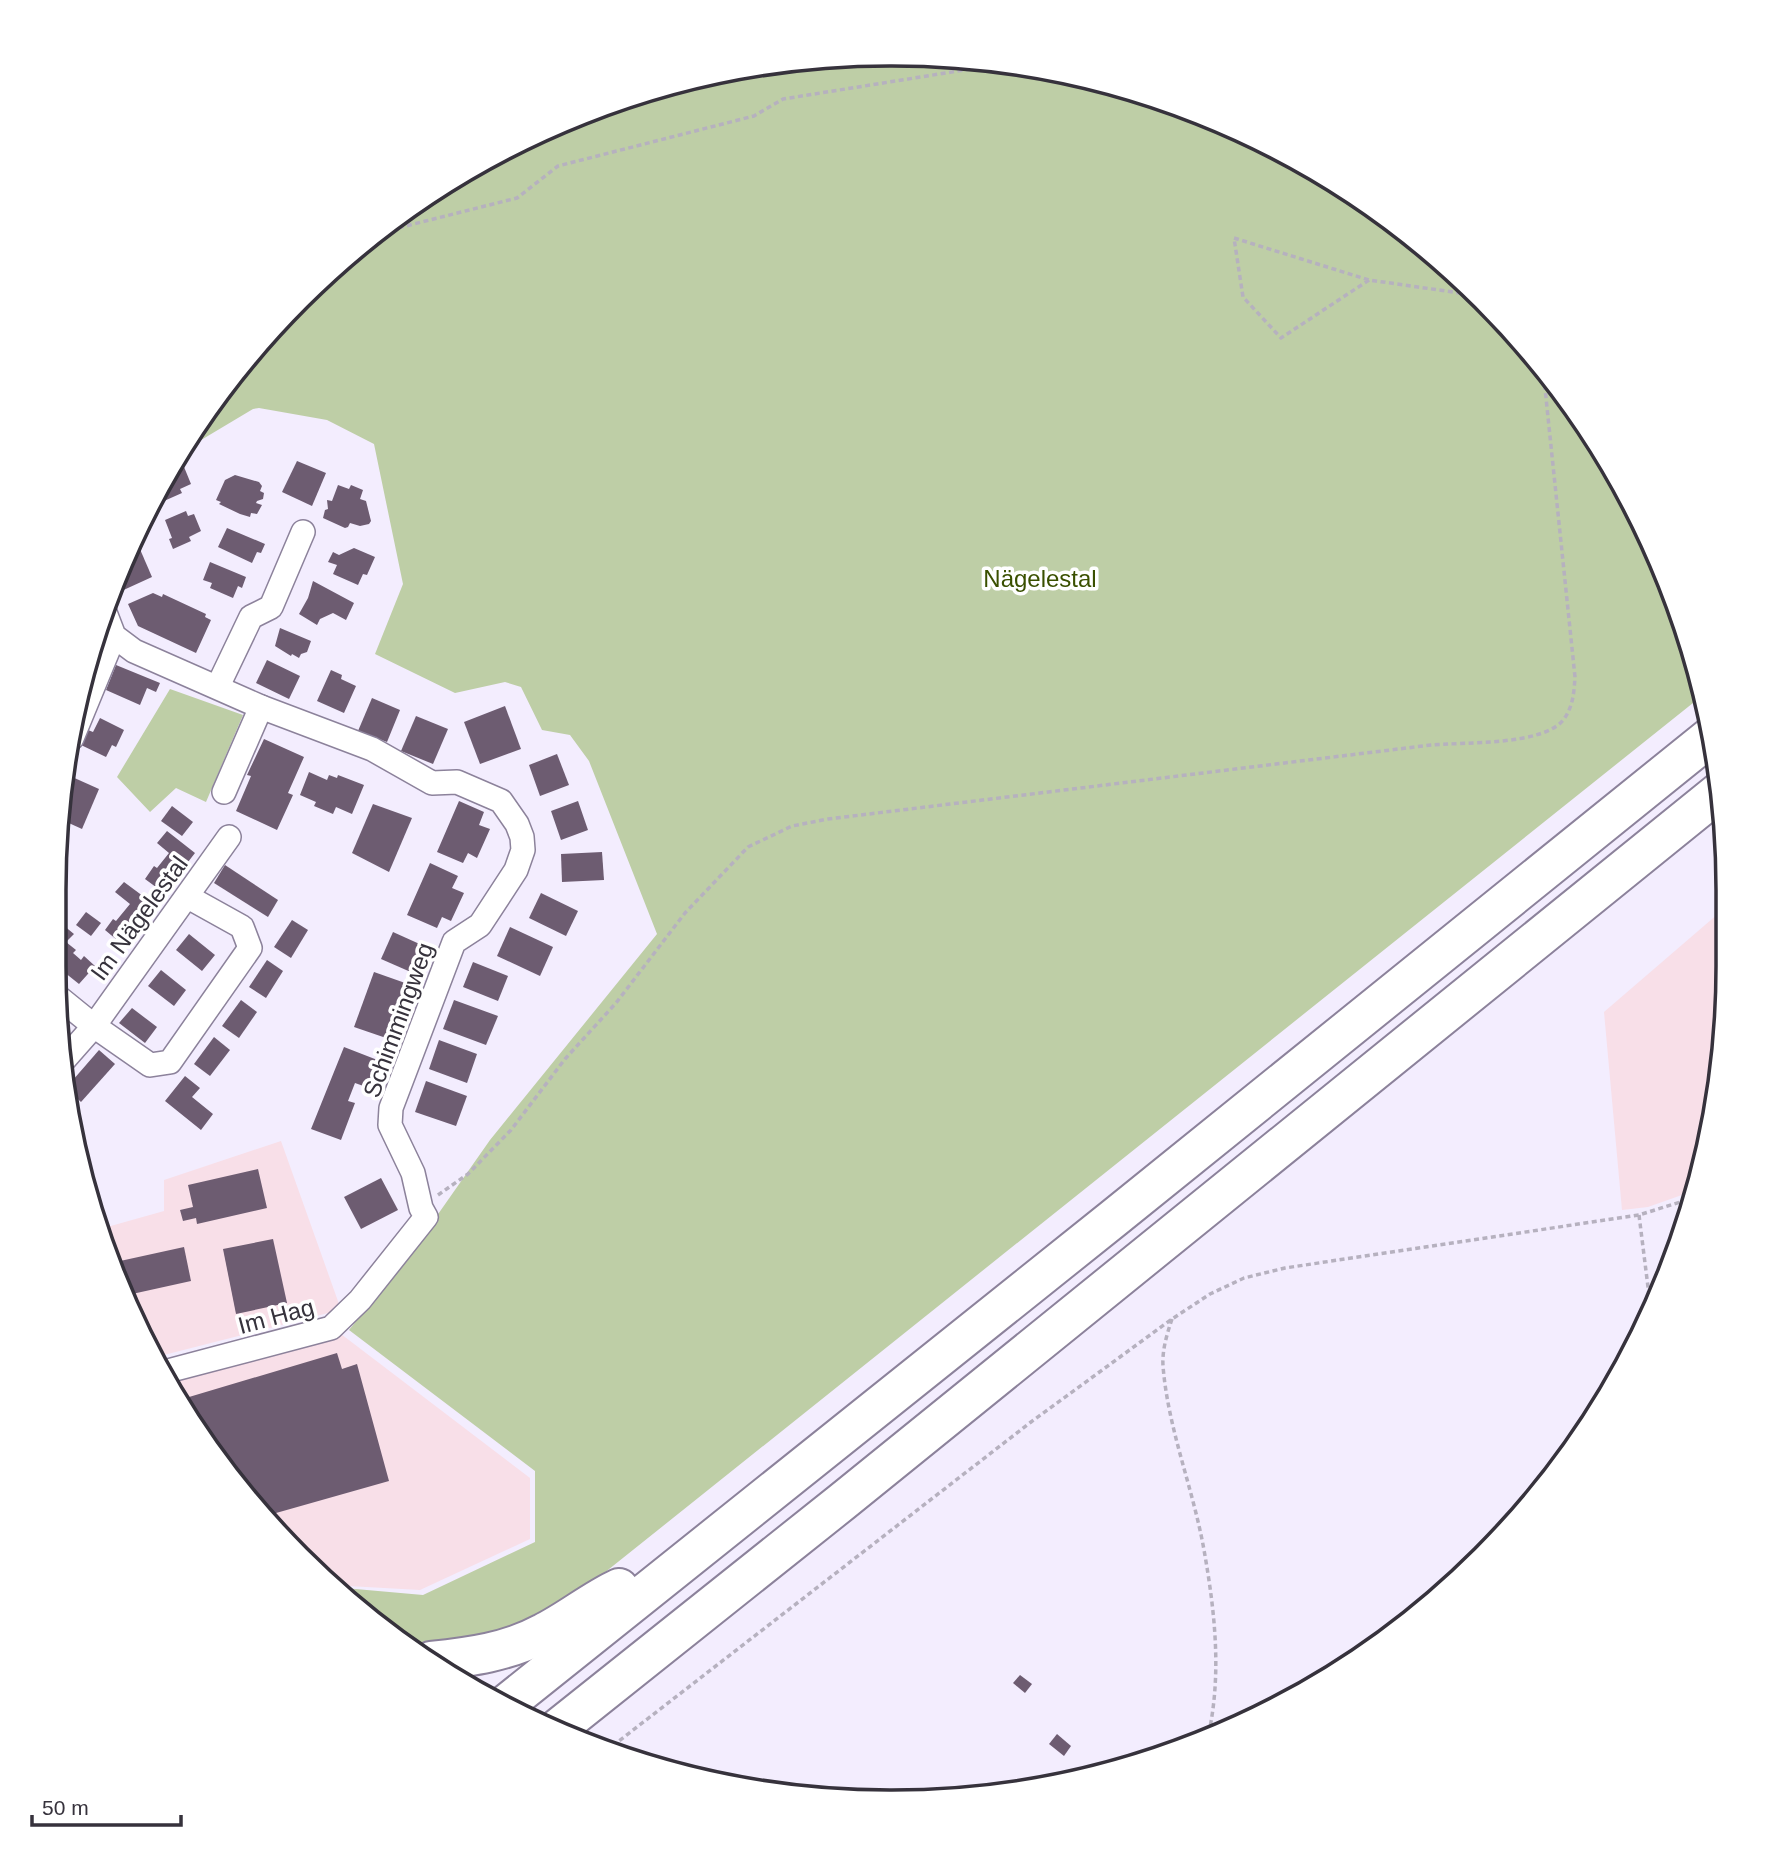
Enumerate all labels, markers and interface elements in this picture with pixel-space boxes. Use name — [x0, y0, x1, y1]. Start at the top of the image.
park label: Nägelestal — [983, 565, 1097, 592]
street label: Im Nägelestal — [85, 851, 193, 985]
street label: Schimmingweg — [357, 939, 439, 1101]
street label: Im Hag — [235, 1293, 317, 1339]
scale bar — [32, 1784, 180, 1828]
text: 50 m — [42, 1796, 89, 1819]

